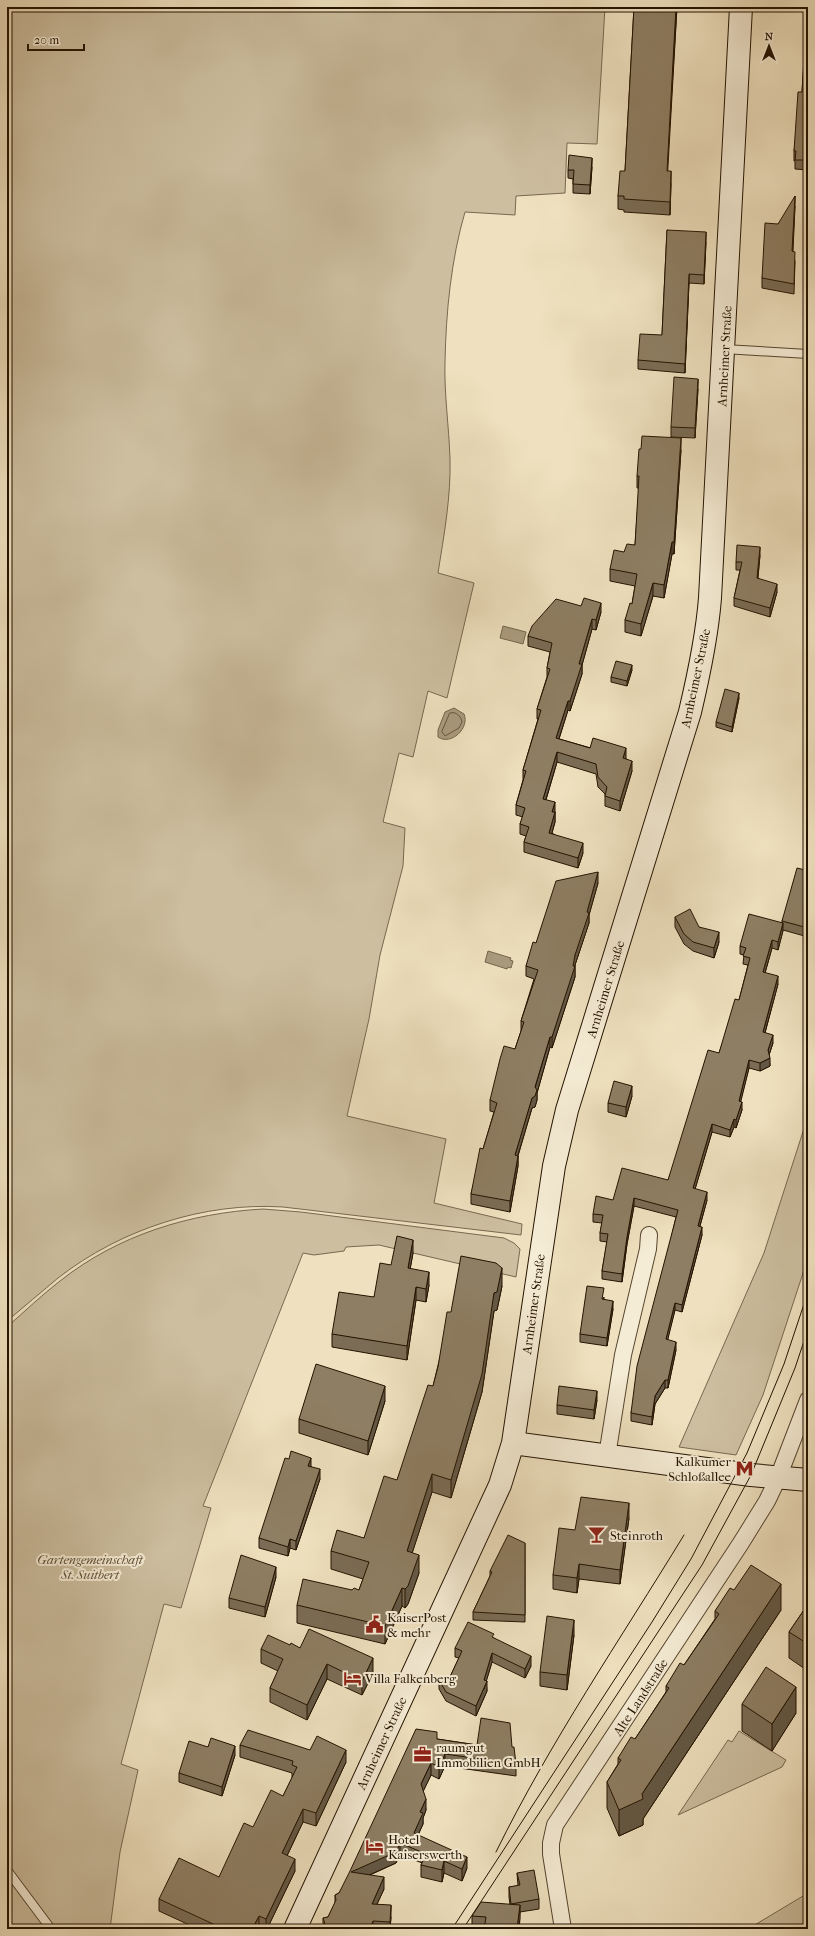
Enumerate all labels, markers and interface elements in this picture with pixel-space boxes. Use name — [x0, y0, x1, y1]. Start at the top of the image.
scale bar — [28, 26, 84, 52]
north arrow — [749, 26, 789, 66]
text: N — [765, 30, 774, 43]
text: 20 m — [34, 33, 59, 47]
street label: Arnheimer Straße — [714, 305, 735, 408]
street label: Arnheimer Straße — [677, 627, 713, 730]
street label: Arnheimer Straße — [583, 938, 628, 1041]
street label: Arnheimer Straße — [519, 1252, 548, 1356]
place label: Kalkumer Schloßallee — [668, 1454, 732, 1484]
metro station icon: Kalkumer Schloßallee — [734, 1458, 754, 1478]
bar icon: Steinroth — [587, 1525, 607, 1545]
place label: Steinroth — [610, 1528, 664, 1543]
park label: Gartengemeinschaft St. Suitbert — [37, 1552, 144, 1582]
place label: KaiserPost & mehr — [387, 1610, 447, 1640]
public building icon: KaiserPost & mehr — [364, 1614, 384, 1634]
street label: Alte Landstraße — [609, 1655, 671, 1739]
hotel icon: Villa Falkenberg — [342, 1668, 362, 1688]
place label: Villa Falkenberg — [364, 1671, 457, 1686]
street label: Arnheimer Straße — [353, 1694, 410, 1793]
place label: raumgut Immobilien GmbH — [436, 1740, 541, 1770]
office icon: raumgut Immobilien GmbH — [413, 1744, 433, 1764]
place label: Hotel Kaiserswerth — [388, 1832, 463, 1862]
hotel icon: Hotel Kaiserswerth — [365, 1836, 385, 1856]

